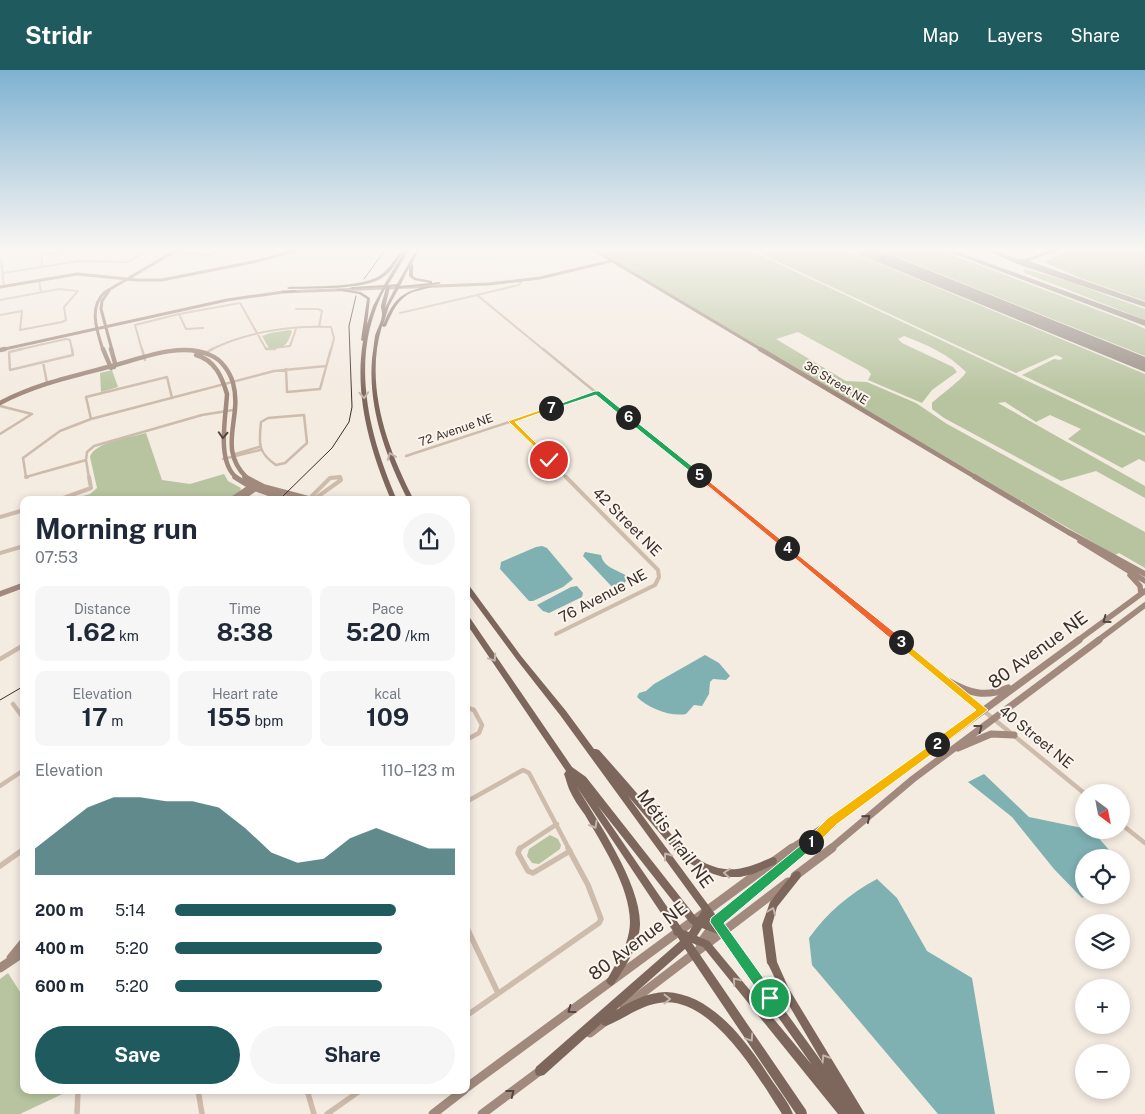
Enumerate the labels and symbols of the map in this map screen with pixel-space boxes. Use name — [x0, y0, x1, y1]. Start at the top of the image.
street label: 36 Street NE — [801, 358, 871, 408]
one-way arrow — [359, 391, 370, 399]
pin: 7 — [538, 396, 564, 420]
pin: 6 — [616, 404, 640, 430]
street label: 72 Avenue NE — [417, 411, 495, 449]
one-way arrow — [218, 431, 229, 439]
pin — [528, 439, 570, 481]
one-way arrow — [387, 452, 397, 461]
pin: 5 — [686, 462, 712, 488]
street label: 42 Street NE — [589, 484, 665, 560]
pin: 4 — [774, 536, 800, 560]
street label: 76 Avenue NE — [556, 565, 650, 626]
street label: 80 Avenue NE — [984, 606, 1092, 693]
one-way arrow — [1102, 614, 1112, 623]
pin: 3 — [888, 630, 914, 654]
one-way arrow — [487, 652, 496, 661]
street label: 40 Street NE — [996, 702, 1077, 772]
one-way arrow — [973, 726, 982, 734]
pin: 2 — [924, 732, 950, 756]
north arrow — [1075, 784, 1130, 839]
street label: Métis Trail NE — [633, 785, 718, 892]
one-way arrow — [861, 815, 870, 823]
one-way arrow — [588, 820, 598, 829]
pin: 1 — [798, 830, 824, 854]
one-way arrow — [665, 853, 673, 862]
one-way arrow — [722, 867, 730, 878]
street label: 80 Avenue NE — [584, 897, 691, 984]
one-way arrow — [766, 907, 776, 916]
pin — [749, 977, 791, 1019]
one-way arrow — [733, 978, 742, 987]
one-way arrow — [663, 994, 671, 1004]
one-way arrow — [567, 1004, 577, 1013]
one-way arrow — [744, 1032, 753, 1042]
one-way arrow — [822, 1054, 832, 1063]
one-way arrow — [505, 1090, 514, 1098]

